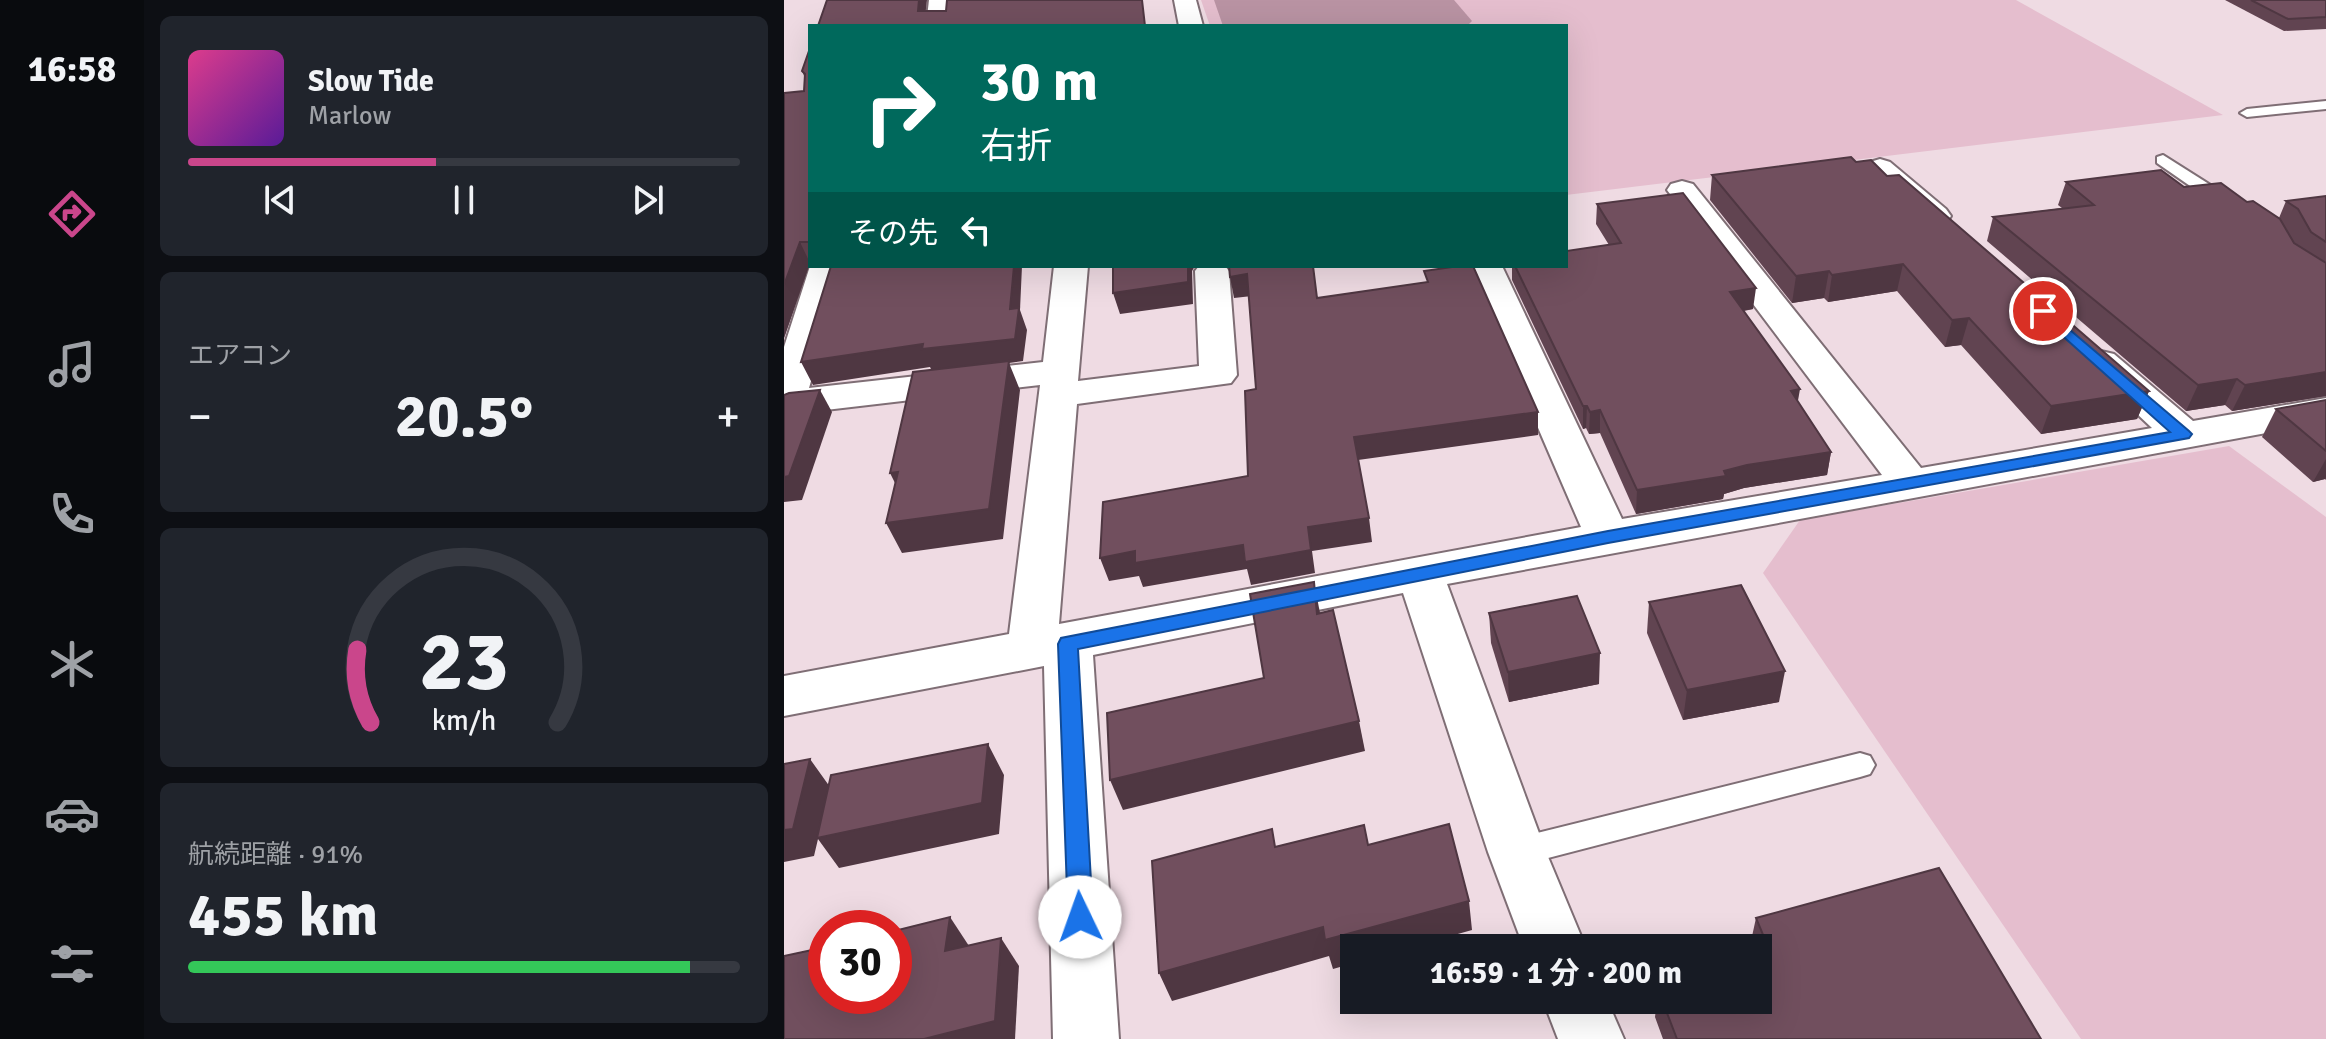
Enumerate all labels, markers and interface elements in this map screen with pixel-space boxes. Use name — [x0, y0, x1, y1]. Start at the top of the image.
text: 16:58 — [28, 47, 116, 92]
text: 30 m — [980, 47, 1098, 116]
icon: right — [848, 56, 952, 160]
text: Slow Tide — [308, 63, 434, 100]
text: Marlow — [308, 100, 391, 132]
text: 右折 — [980, 124, 1052, 169]
icon: previous — [258, 178, 302, 222]
icon: pause — [442, 178, 486, 222]
icon: next — [626, 178, 670, 222]
icon: directions — [44, 186, 100, 242]
icon: left — [954, 208, 998, 252]
text: その先 — [848, 215, 938, 252]
pin — [2009, 277, 2077, 345]
icon: arrive — [2021, 289, 2065, 333]
icon: music — [44, 336, 100, 392]
text: エアコン — [188, 340, 292, 372]
text: 20.5° — [395, 380, 533, 454]
text: − — [188, 390, 212, 444]
text: + — [716, 390, 740, 444]
icon: phone — [44, 486, 100, 542]
text: 23 — [419, 611, 509, 713]
icon: climate — [44, 636, 100, 692]
text: km/h — [432, 704, 496, 739]
icon: car — [44, 786, 100, 842]
text: 航続距離 · 91% — [188, 839, 363, 871]
position arrow — [1038, 875, 1122, 959]
text: 455 km — [188, 879, 378, 953]
speed limit sign: 30 — [808, 910, 912, 1014]
icon: filters — [44, 936, 100, 992]
text: 16:59 · 1 分 · 200 m — [1430, 955, 1682, 992]

